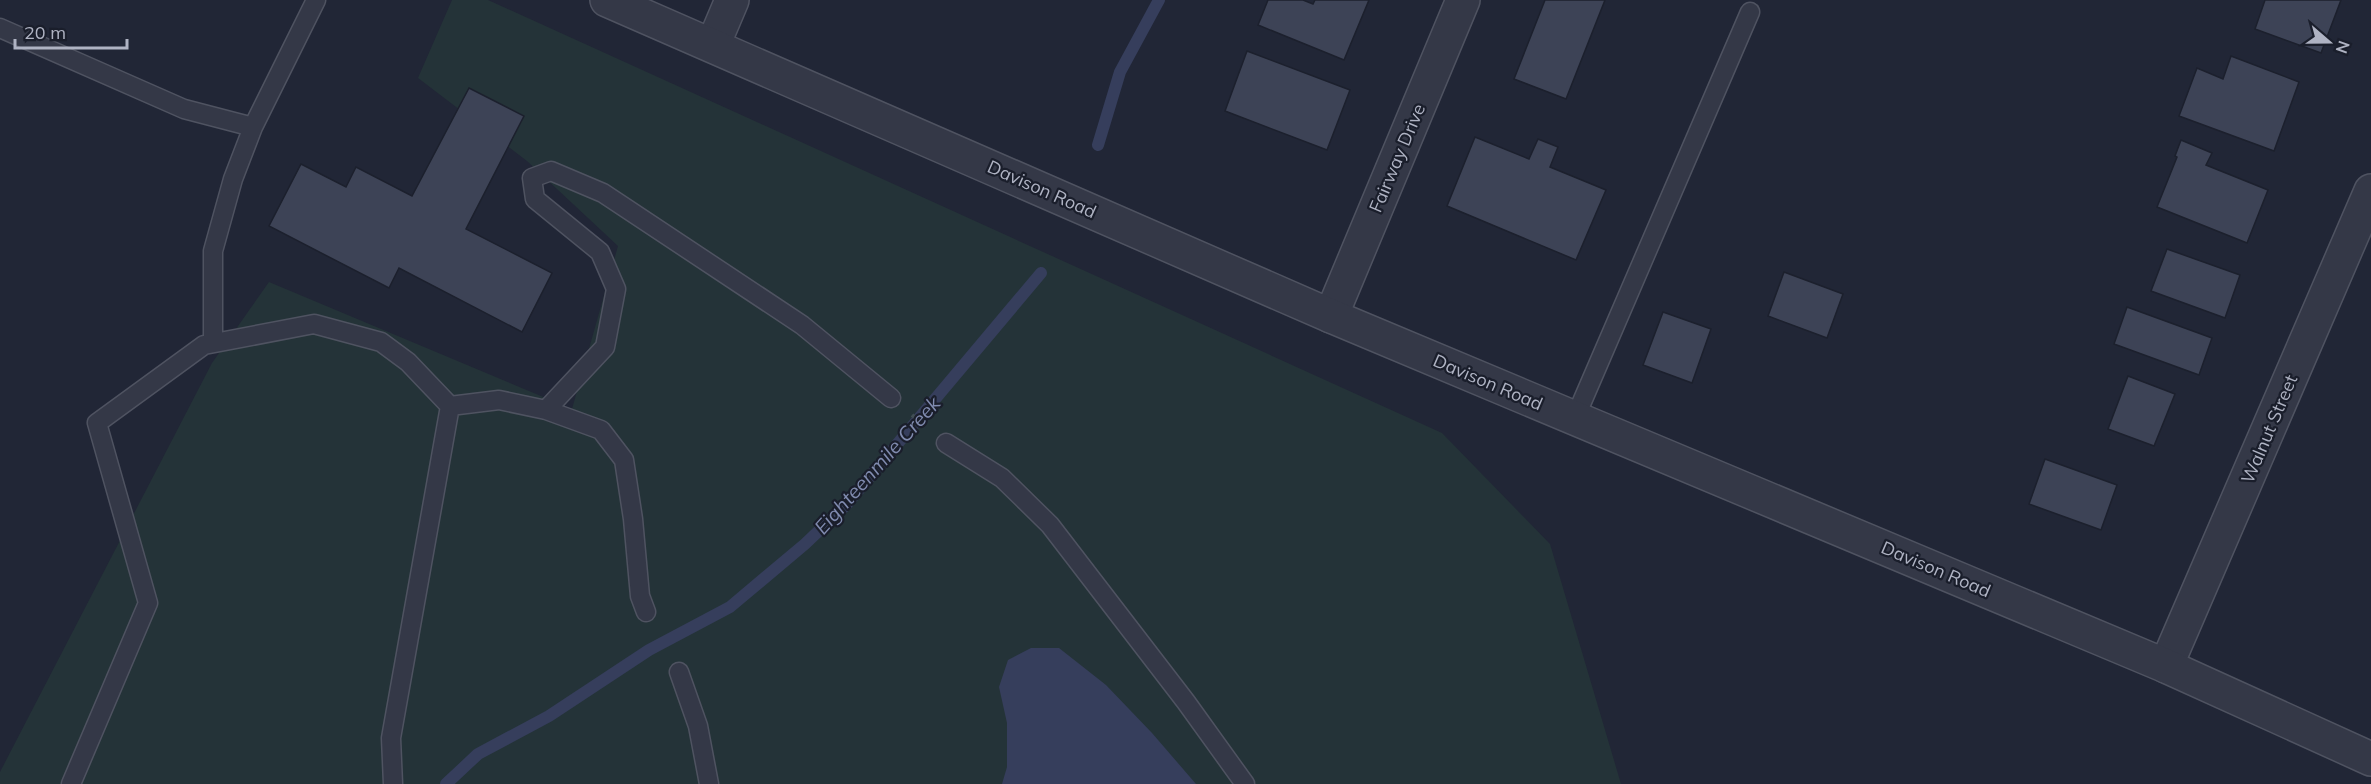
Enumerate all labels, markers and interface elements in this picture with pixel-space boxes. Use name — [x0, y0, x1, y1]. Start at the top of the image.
scale bar — [15, 12, 128, 50]
north arrow — [2299, 12, 2359, 72]
text: 20 m — [24, 21, 66, 44]
text: N — [2332, 38, 2355, 56]
street label: Fairway Drive — [1364, 100, 1430, 216]
street label: Davison Road — [984, 155, 1100, 223]
street label: Davison Road — [1430, 349, 1546, 415]
street label: Walnut Street — [2236, 371, 2302, 487]
water label: Eighteenmile Creek — [809, 390, 946, 539]
street label: Davison Road — [1878, 536, 1994, 602]

